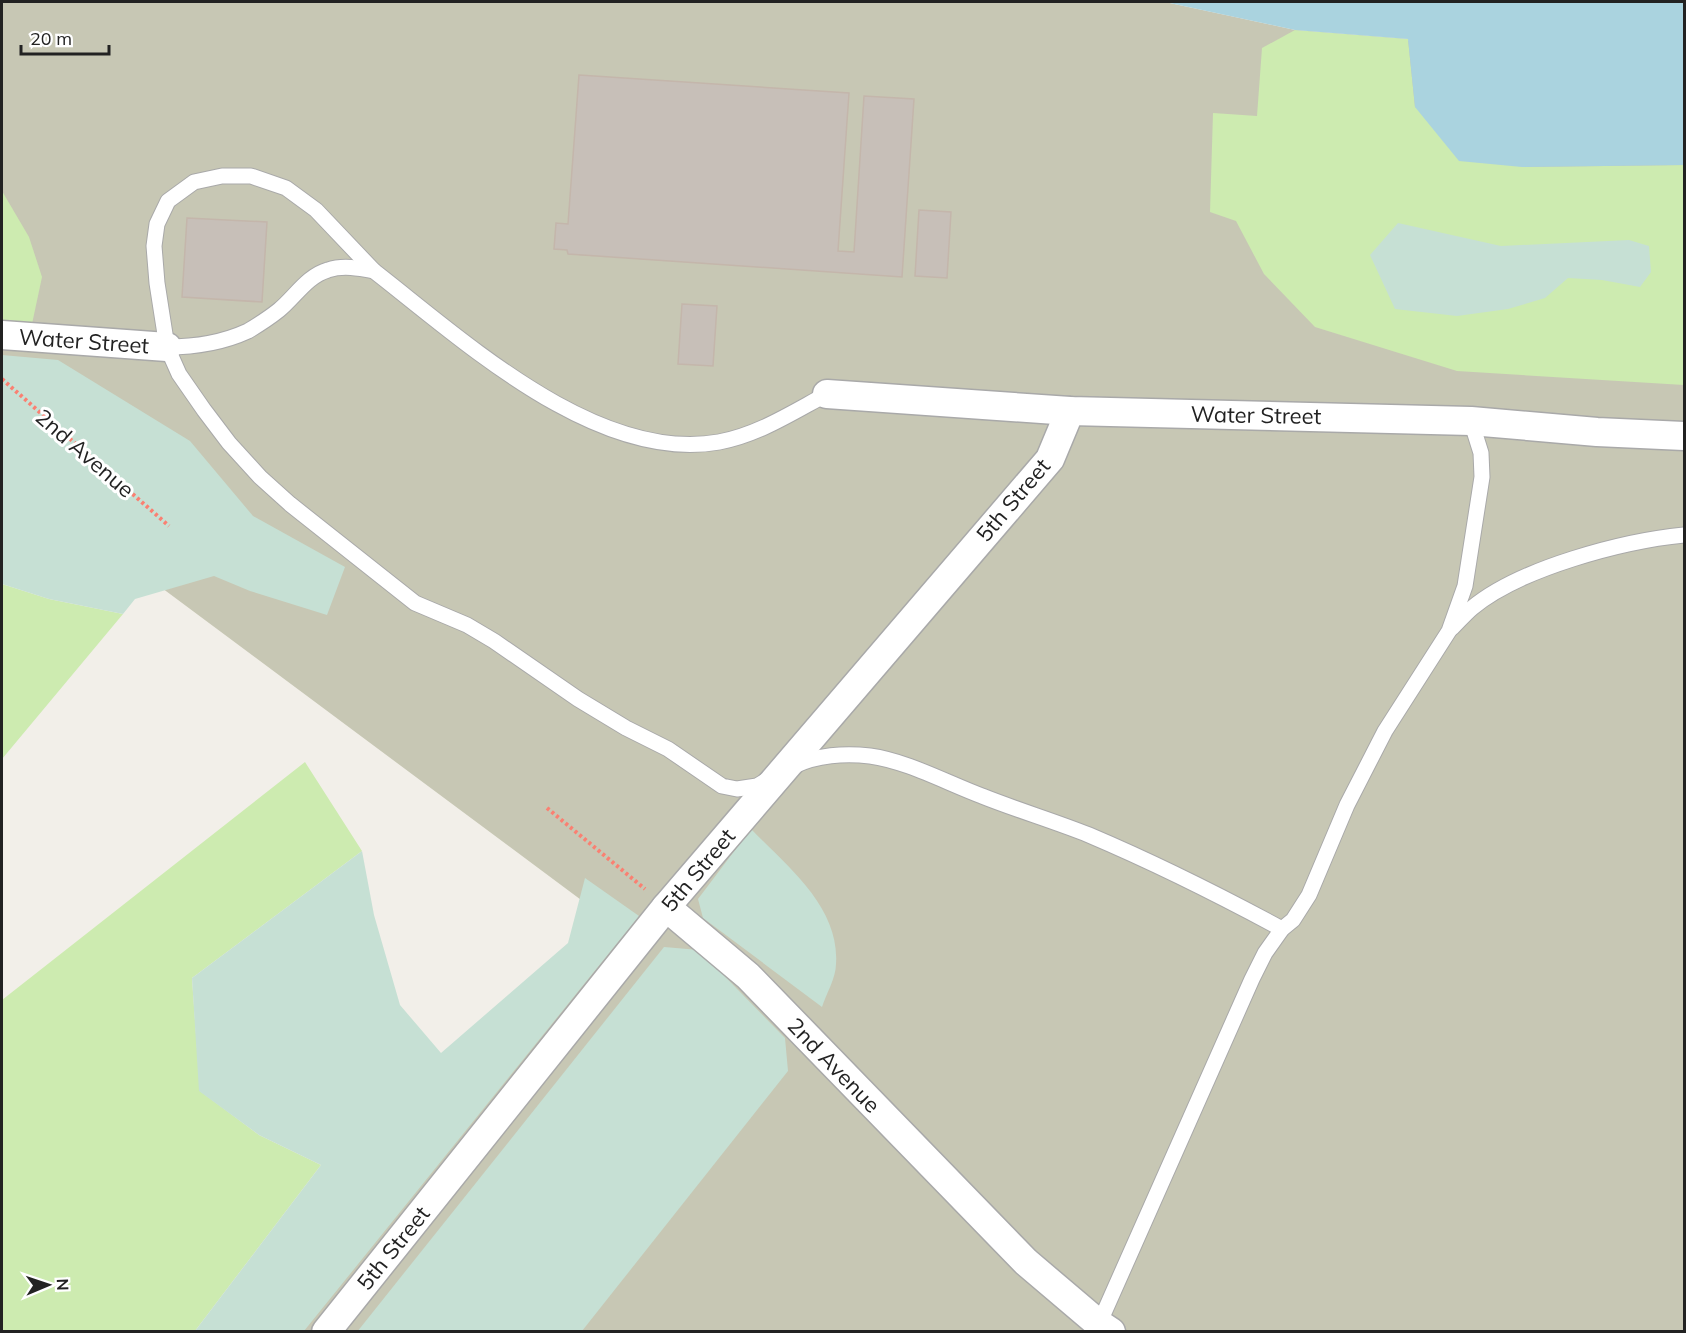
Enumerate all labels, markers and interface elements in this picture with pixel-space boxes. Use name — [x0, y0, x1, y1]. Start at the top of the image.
scale bar — [21, 18, 110, 56]
text: 20 m — [30, 27, 72, 50]
street label: Water Street — [18, 322, 150, 360]
street label: Water Street — [1190, 400, 1322, 430]
street label: 2nd Avenue — [30, 403, 140, 503]
street label: 5th Street — [970, 452, 1056, 547]
street label: 5th Street — [655, 822, 741, 917]
street label: 2nd Avenue — [782, 1012, 886, 1118]
street label: 5th Street — [351, 1200, 436, 1296]
north arrow — [18, 1255, 78, 1315]
text: N — [53, 1278, 73, 1291]

